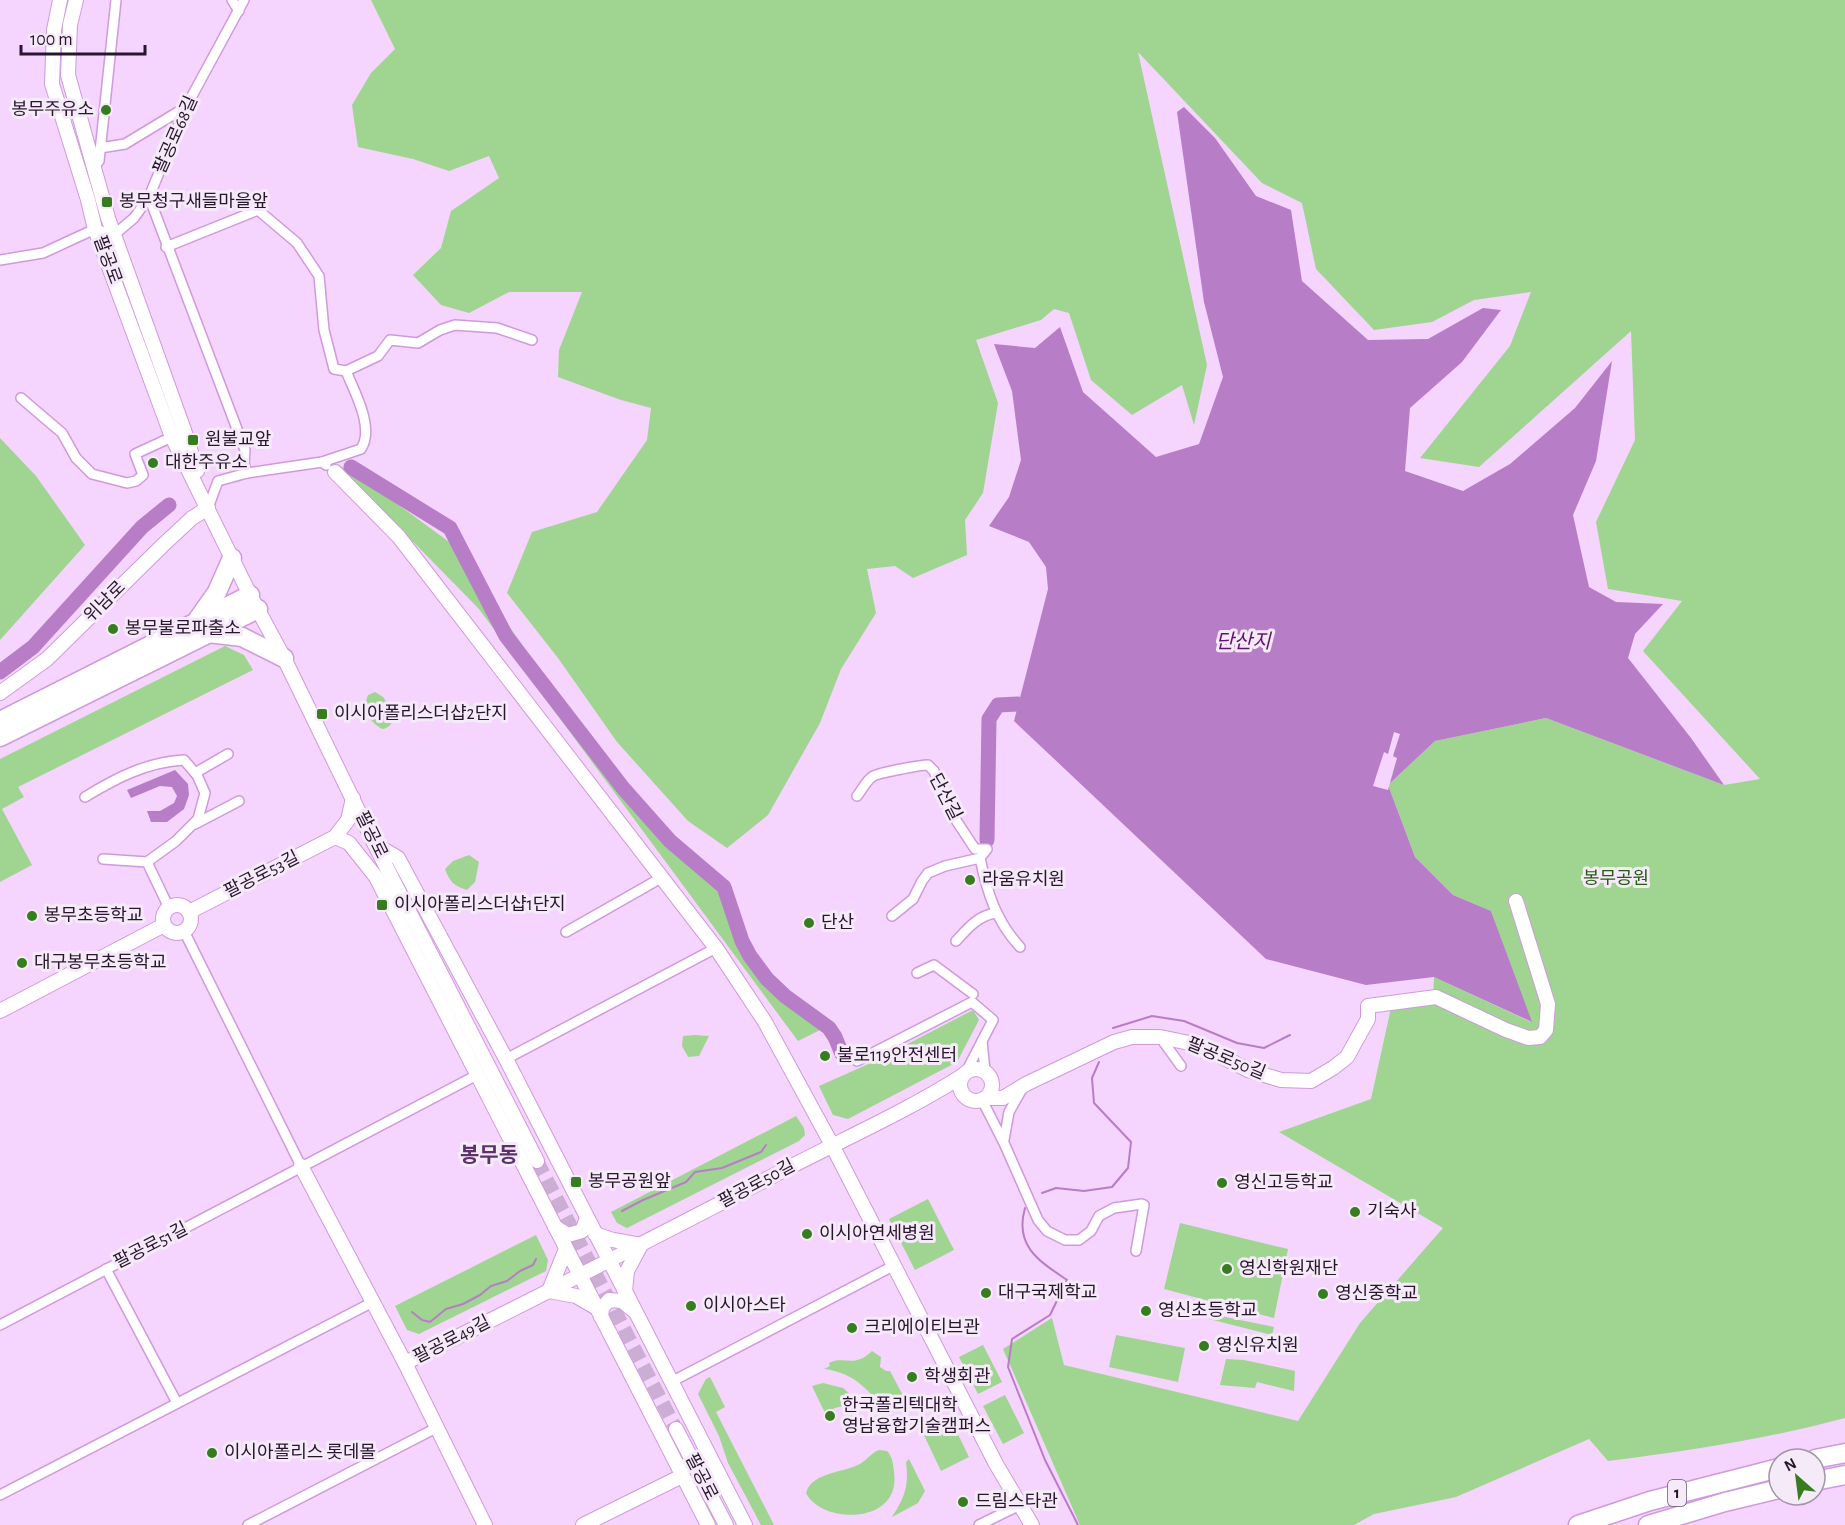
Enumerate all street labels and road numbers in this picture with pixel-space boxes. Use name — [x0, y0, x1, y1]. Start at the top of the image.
street label: 팔공로68길 — [150, 93, 201, 177]
street label: 팔공로 — [90, 233, 125, 286]
street label: 위남로 — [80, 577, 129, 626]
street label: 단산길 — [926, 770, 965, 823]
street label: 팔공로 — [352, 808, 391, 861]
street label: 팔공로53길 — [221, 848, 302, 901]
street label: 팔공로50길 — [1184, 1034, 1268, 1083]
street label: 팔공로50길 — [716, 1156, 798, 1211]
street label: 팔공로51길 — [111, 1219, 191, 1272]
street label: 팔공로49길 — [410, 1312, 493, 1367]
street label: 팔공로 — [682, 1450, 721, 1503]
road number: 1 — [1668, 1480, 1686, 1506]

